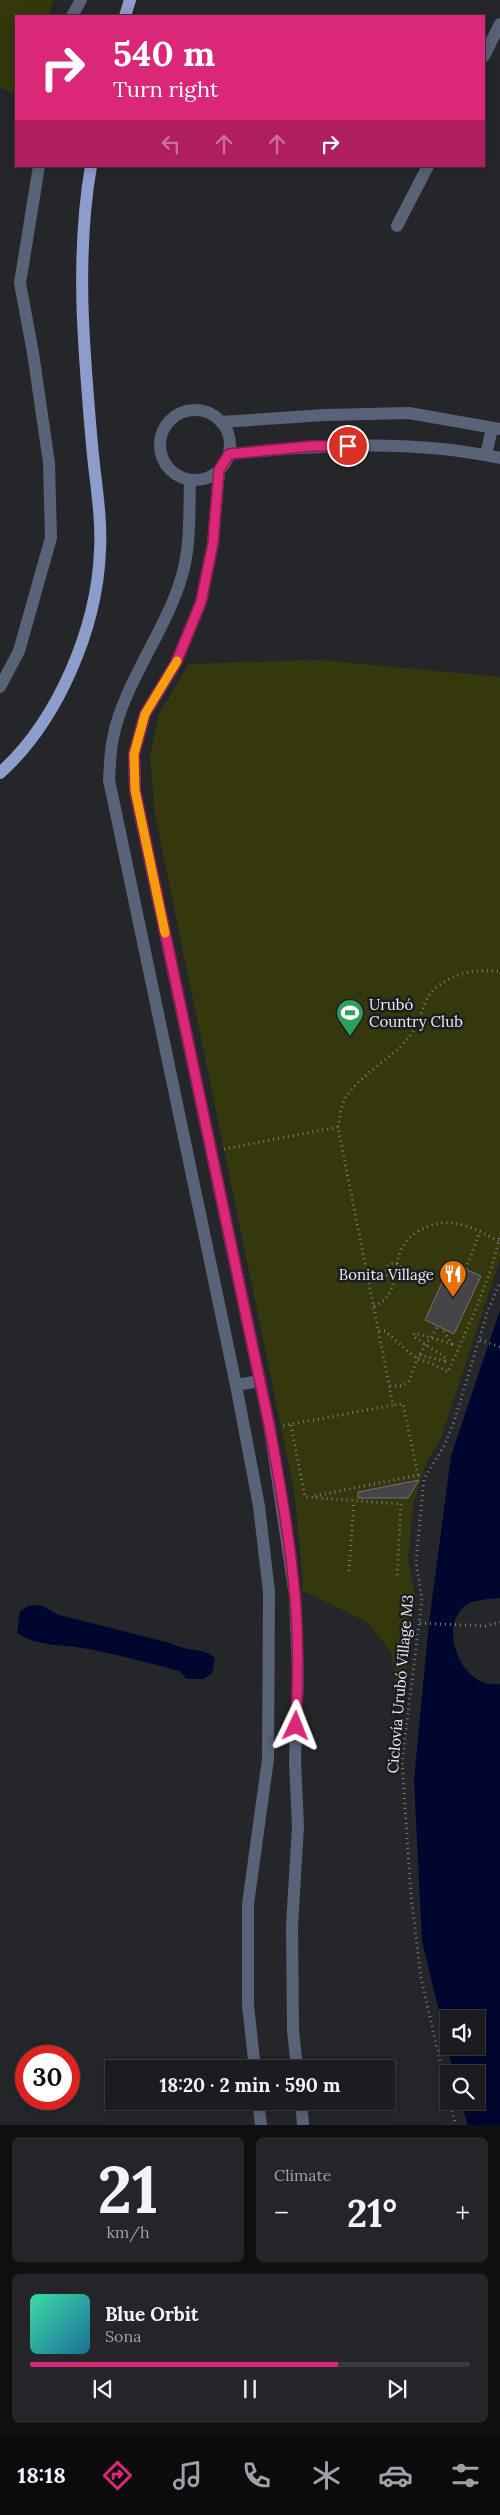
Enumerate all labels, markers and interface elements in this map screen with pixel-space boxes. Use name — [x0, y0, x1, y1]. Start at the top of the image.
text: 540 m — [113, 31, 215, 76]
icon: right — [30, 35, 95, 100]
text: Turn right — [113, 75, 218, 103]
icon: left — [157, 130, 185, 158]
icon: ahead — [210, 130, 238, 158]
icon: ahead — [263, 130, 291, 158]
icon: right — [316, 130, 344, 158]
pin — [327, 425, 369, 467]
icon: arrive — [334, 432, 362, 460]
place label: Urubó Country Club — [369, 995, 463, 1031]
sports icon: Urubó Country Club — [335, 998, 365, 1037]
restaurant icon: Bonita Village — [438, 1259, 468, 1298]
place label: Bonita Village — [339, 1265, 434, 1284]
street label: Ciclovía Urubó Village M3 — [383, 1594, 417, 1774]
position arrow — [269, 1699, 321, 1751]
map controls — [440, 2010, 485, 2110]
button: sound — [440, 2010, 485, 2055]
speed limit sign: 30 — [15, 2045, 80, 2110]
button: search — [440, 2065, 485, 2110]
text: 18:20 · 2 min · 590 m — [160, 2073, 340, 2097]
text: 21 — [97, 2148, 159, 2231]
text: Climate — [274, 2165, 331, 2185]
text: 21° — [347, 2189, 397, 2237]
text: − — [274, 2195, 289, 2231]
text: + — [455, 2195, 470, 2231]
text: km/h — [106, 2222, 150, 2242]
text: Blue Orbit — [105, 2302, 199, 2326]
text: Sona — [105, 2326, 141, 2346]
icon: previous — [89, 2375, 117, 2403]
icon: pause — [236, 2375, 264, 2403]
icon: next — [383, 2375, 411, 2403]
icon: directions — [100, 2458, 135, 2493]
icon: music — [170, 2458, 205, 2493]
icon: phone — [239, 2458, 274, 2493]
icon: climate — [309, 2458, 344, 2493]
icon: car — [378, 2458, 413, 2493]
icon: filters — [448, 2458, 483, 2493]
text: 18:18 — [17, 2461, 66, 2489]

